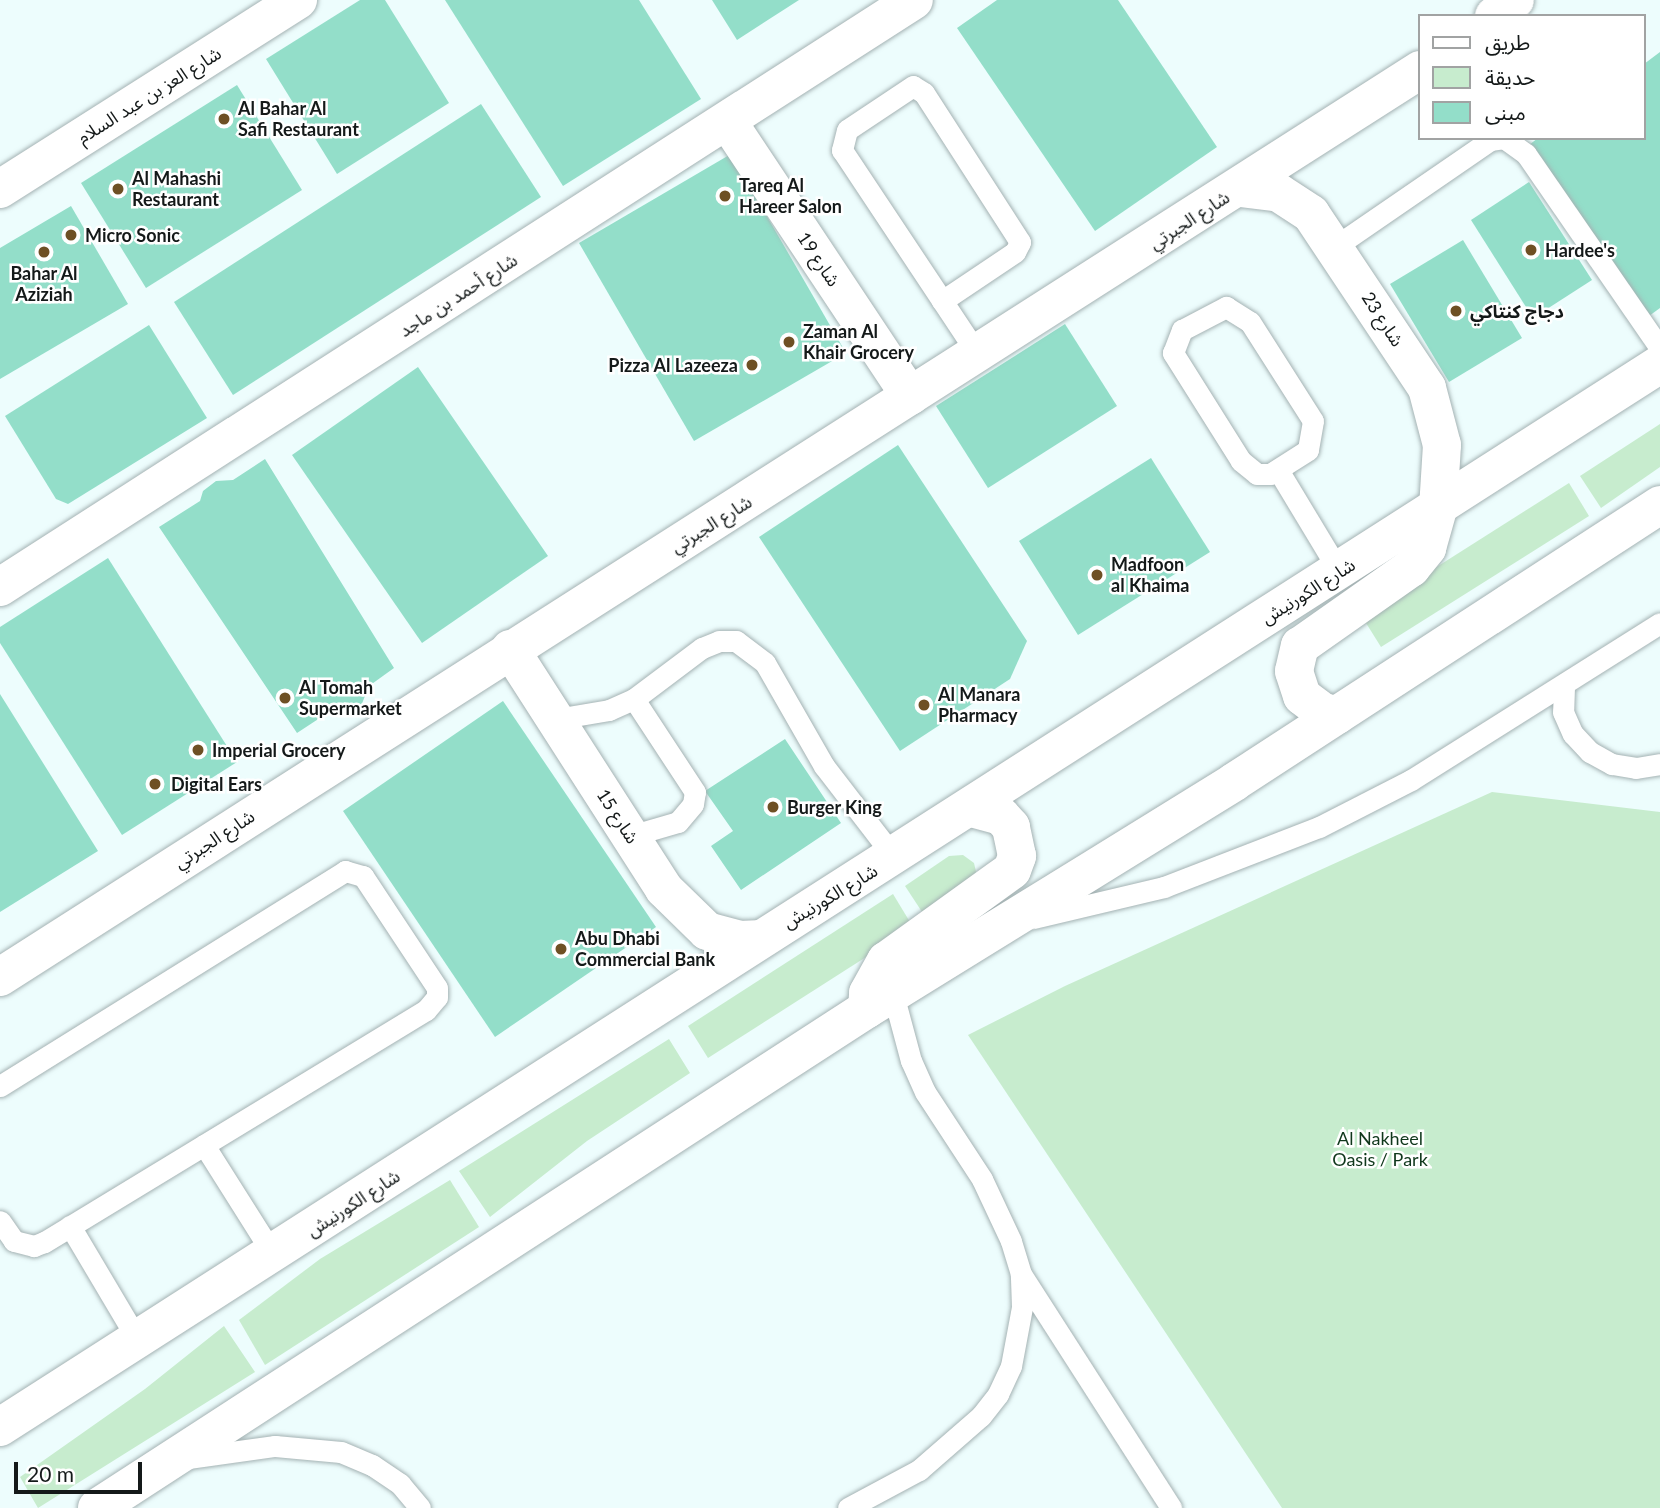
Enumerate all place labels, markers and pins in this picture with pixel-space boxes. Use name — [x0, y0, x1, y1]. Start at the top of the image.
place label: Al Bahar Al Safi Restaurant — [238, 98, 359, 140]
marker: Al Bahar Al Safi Restaurant — [216, 111, 232, 127]
place label: Al Mahashi Restaurant — [132, 168, 221, 210]
place label: Tareq Al Hareer Salon — [739, 175, 842, 218]
marker: Al Mahashi Restaurant — [110, 181, 126, 197]
marker: Tareq Al Hareer Salon — [717, 188, 733, 204]
place label: Micro Sonic — [85, 224, 180, 246]
marker: Micro Sonic — [63, 227, 79, 243]
place label: Hardee's — [1545, 239, 1615, 261]
marker: Hardee's — [1523, 242, 1539, 258]
marker: Bahar Al Aziziah — [36, 244, 52, 260]
place label: Bahar Al Aziziah — [10, 263, 78, 306]
place label: دجاج كنتاكي — [1470, 300, 1564, 322]
marker: دجاج كنتاكي — [1448, 303, 1464, 319]
place label: Zaman Al Khair Grocery — [803, 321, 914, 364]
marker: Zaman Al Khair Grocery — [781, 334, 797, 350]
place label: Pizza Al Lazeeza — [608, 354, 738, 376]
marker: Pizza Al Lazeeza — [744, 357, 760, 373]
place label: Madfoon al Khaima — [1111, 554, 1189, 596]
marker: Madfoon al Khaima — [1089, 567, 1105, 583]
place label: Al Tomah Supermarket — [299, 677, 402, 720]
place label: Al Manara Pharmacy — [938, 684, 1020, 726]
marker: Al Tomah Supermarket — [277, 690, 293, 706]
marker: Al Manara Pharmacy — [916, 697, 932, 713]
place label: Imperial Grocery — [212, 739, 345, 761]
marker: Imperial Grocery — [190, 742, 206, 758]
place label: Digital Ears — [171, 773, 262, 795]
marker: Digital Ears — [145, 774, 165, 794]
place label: Burger King — [787, 796, 882, 818]
marker: Burger King — [765, 799, 781, 815]
place label: Abu Dhabi Commercial Bank — [575, 928, 715, 970]
marker: Abu Dhabi Commercial Bank — [553, 941, 569, 957]

